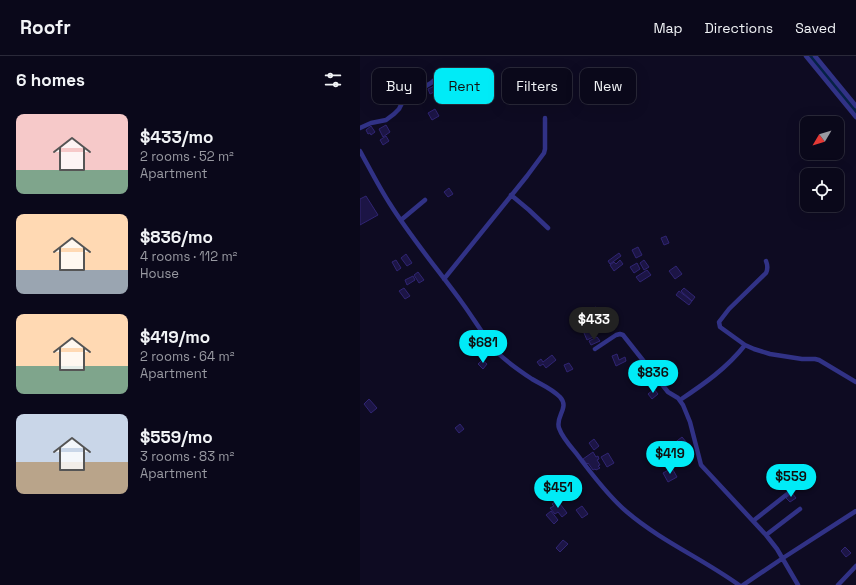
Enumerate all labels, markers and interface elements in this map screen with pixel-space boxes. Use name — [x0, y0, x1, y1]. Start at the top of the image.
text: Roofr — [20, 15, 71, 40]
text: Map — [653, 19, 683, 37]
text: Directions — [705, 19, 773, 37]
text: Saved — [795, 19, 836, 37]
chip: Buy — [372, 68, 426, 104]
chip: Rent — [434, 68, 494, 104]
chip: Filters — [502, 68, 572, 104]
chip: New — [580, 68, 636, 104]
text: 6 homes — [16, 69, 85, 91]
icon: filters — [322, 69, 344, 91]
north arrow — [800, 116, 844, 160]
map controls — [800, 116, 844, 212]
text: $433/mo — [140, 126, 213, 148]
icon: home — [48, 130, 96, 178]
text: 2 rooms · 52 m² — [140, 148, 234, 165]
text: Apartment — [140, 165, 208, 182]
button: locate — [800, 168, 844, 212]
text: $836/mo — [140, 226, 213, 248]
icon: home — [48, 230, 96, 278]
text: 4 rooms · 112 m² — [140, 248, 237, 265]
text: House — [140, 265, 179, 282]
pin: $433 — [570, 307, 618, 341]
text: $433 — [578, 311, 610, 328]
text: $419/mo — [140, 326, 210, 348]
icon: home — [48, 330, 96, 378]
pin: $681 — [459, 330, 507, 364]
text: $681 — [468, 334, 498, 351]
text: 2 rooms · 64 m² — [140, 348, 234, 365]
pin: $836 — [629, 360, 677, 394]
text: $836 — [637, 364, 669, 381]
text: Apartment — [140, 365, 208, 382]
text: $559/mo — [140, 426, 213, 448]
icon: home — [48, 430, 96, 478]
pin: $419 — [646, 441, 694, 475]
text: $419 — [655, 445, 685, 462]
text: 3 rooms · 83 m² — [140, 448, 234, 465]
pin: $559 — [767, 464, 815, 498]
text: Apartment — [140, 465, 208, 482]
text: $559 — [775, 468, 807, 485]
pin: $451 — [534, 475, 582, 509]
text: $451 — [543, 479, 573, 496]

